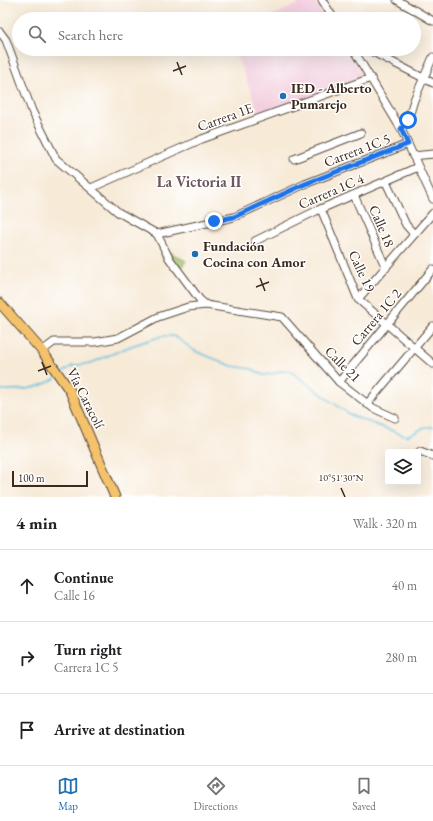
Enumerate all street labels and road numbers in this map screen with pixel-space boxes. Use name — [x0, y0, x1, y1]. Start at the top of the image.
street label: Carrera 1E — [195, 99, 255, 135]
street label: Carrera 1C 5 — [321, 129, 393, 171]
street label: Carrera 1C 4 — [295, 169, 367, 213]
street label: Calle 18 — [365, 202, 399, 250]
street label: Calle 19 — [345, 247, 380, 295]
street label: Carrera 1C 2 — [347, 284, 405, 349]
street label: Calle 21 — [321, 342, 365, 386]
street label: Vía Caracolí — [63, 365, 109, 432]

